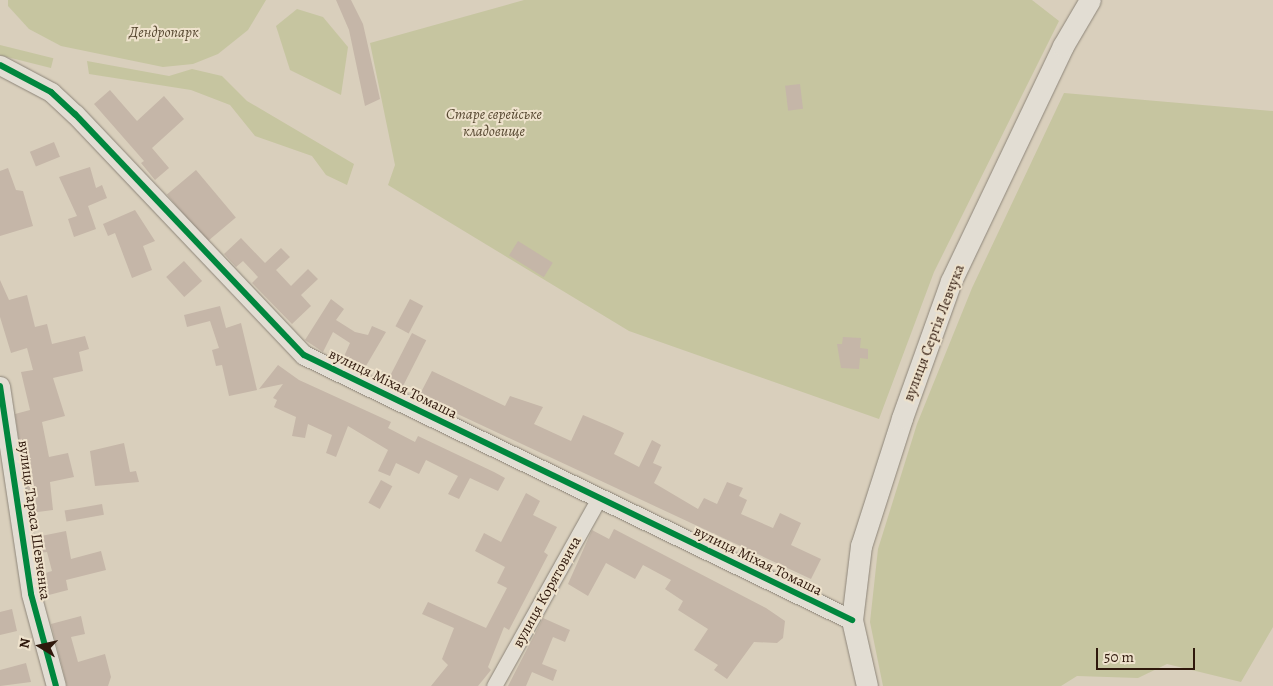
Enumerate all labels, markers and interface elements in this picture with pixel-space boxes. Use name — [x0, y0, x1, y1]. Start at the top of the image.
park label: Дендропарк — [129, 24, 199, 42]
park label: Старе єврейське кладовище — [446, 105, 542, 140]
street label: вулиця Сергія Левчука — [900, 262, 968, 404]
street label: вулиця Міхая Томаша — [326, 345, 460, 423]
street label: вулиця Тараса Шевченка — [14, 439, 54, 601]
street label: вулиця Міхая Томаша — [691, 522, 825, 600]
street label: вулиця Корятовича — [509, 533, 585, 651]
north arrow — [15, 621, 65, 671]
text: N — [14, 637, 35, 650]
scale bar — [1098, 638, 1197, 670]
text: 50 m — [1104, 647, 1134, 667]

